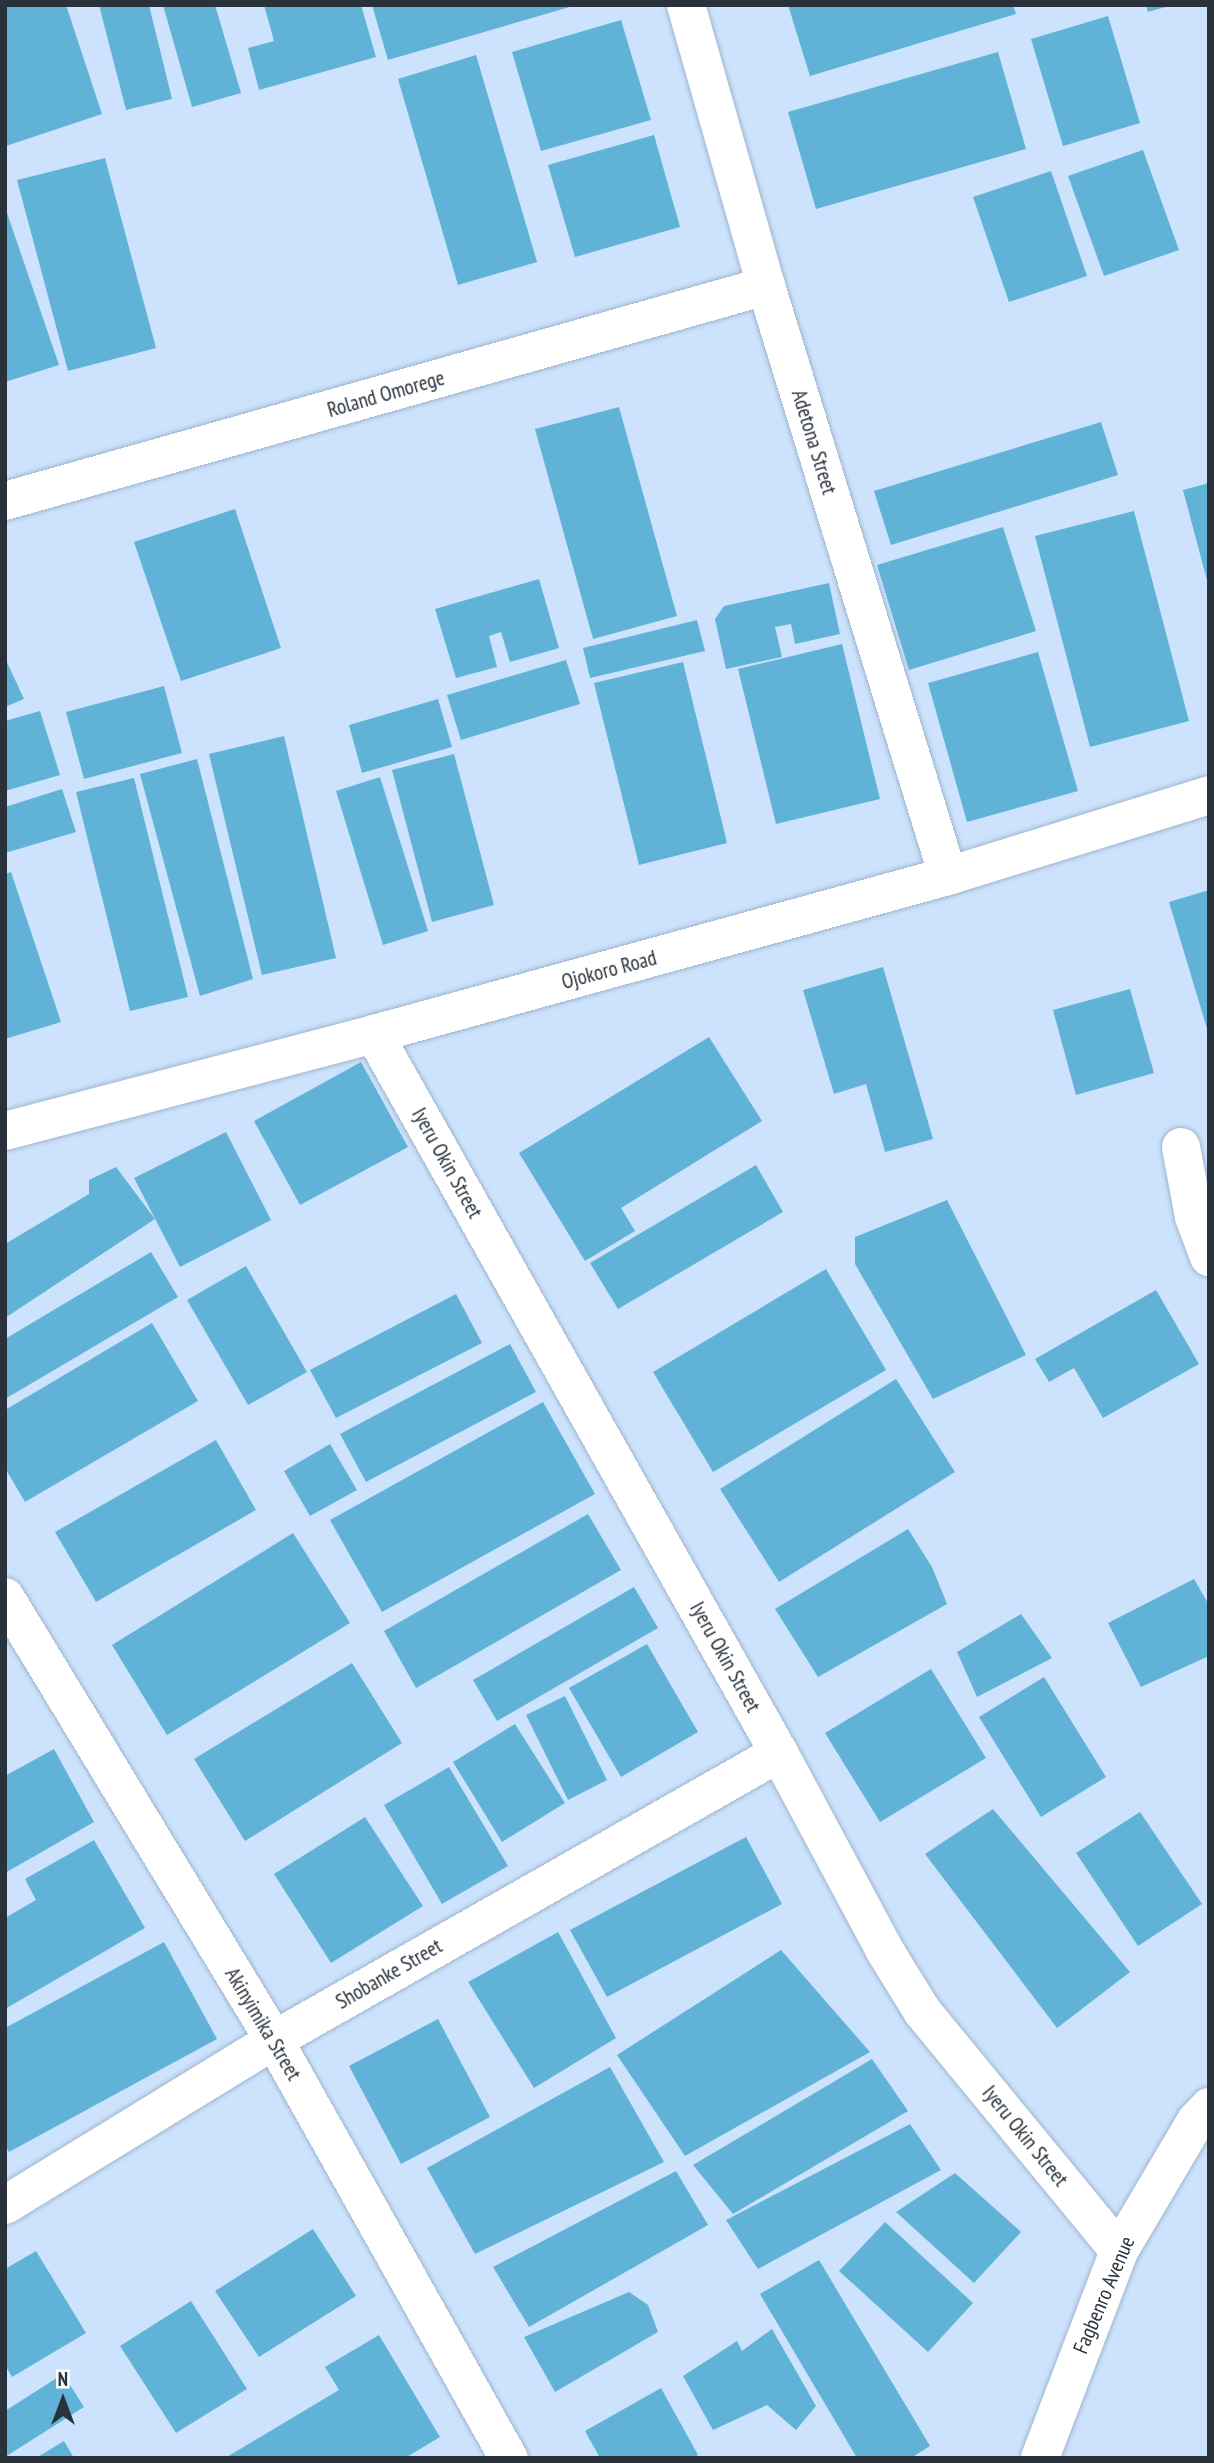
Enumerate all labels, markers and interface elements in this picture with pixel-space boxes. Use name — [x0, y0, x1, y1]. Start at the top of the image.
street label: Roland Omorege — [325, 365, 447, 423]
street label: Adetona Street — [786, 387, 842, 497]
street label: Ojokoro Road — [559, 945, 659, 995]
street label: Iyeru Okin Street — [406, 1103, 488, 1223]
street label: Iyeru Okin Street — [684, 1597, 766, 1717]
street label: Shobanke Street — [331, 1933, 447, 2015]
street label: Akinyimika Street — [219, 1963, 307, 2085]
street label: Iyeru Okin Street — [977, 2081, 1073, 2191]
street label: Fagbenro Avenue — [1068, 2232, 1140, 2358]
north arrow — [28, 2365, 98, 2435]
text: N — [58, 2367, 68, 2391]

